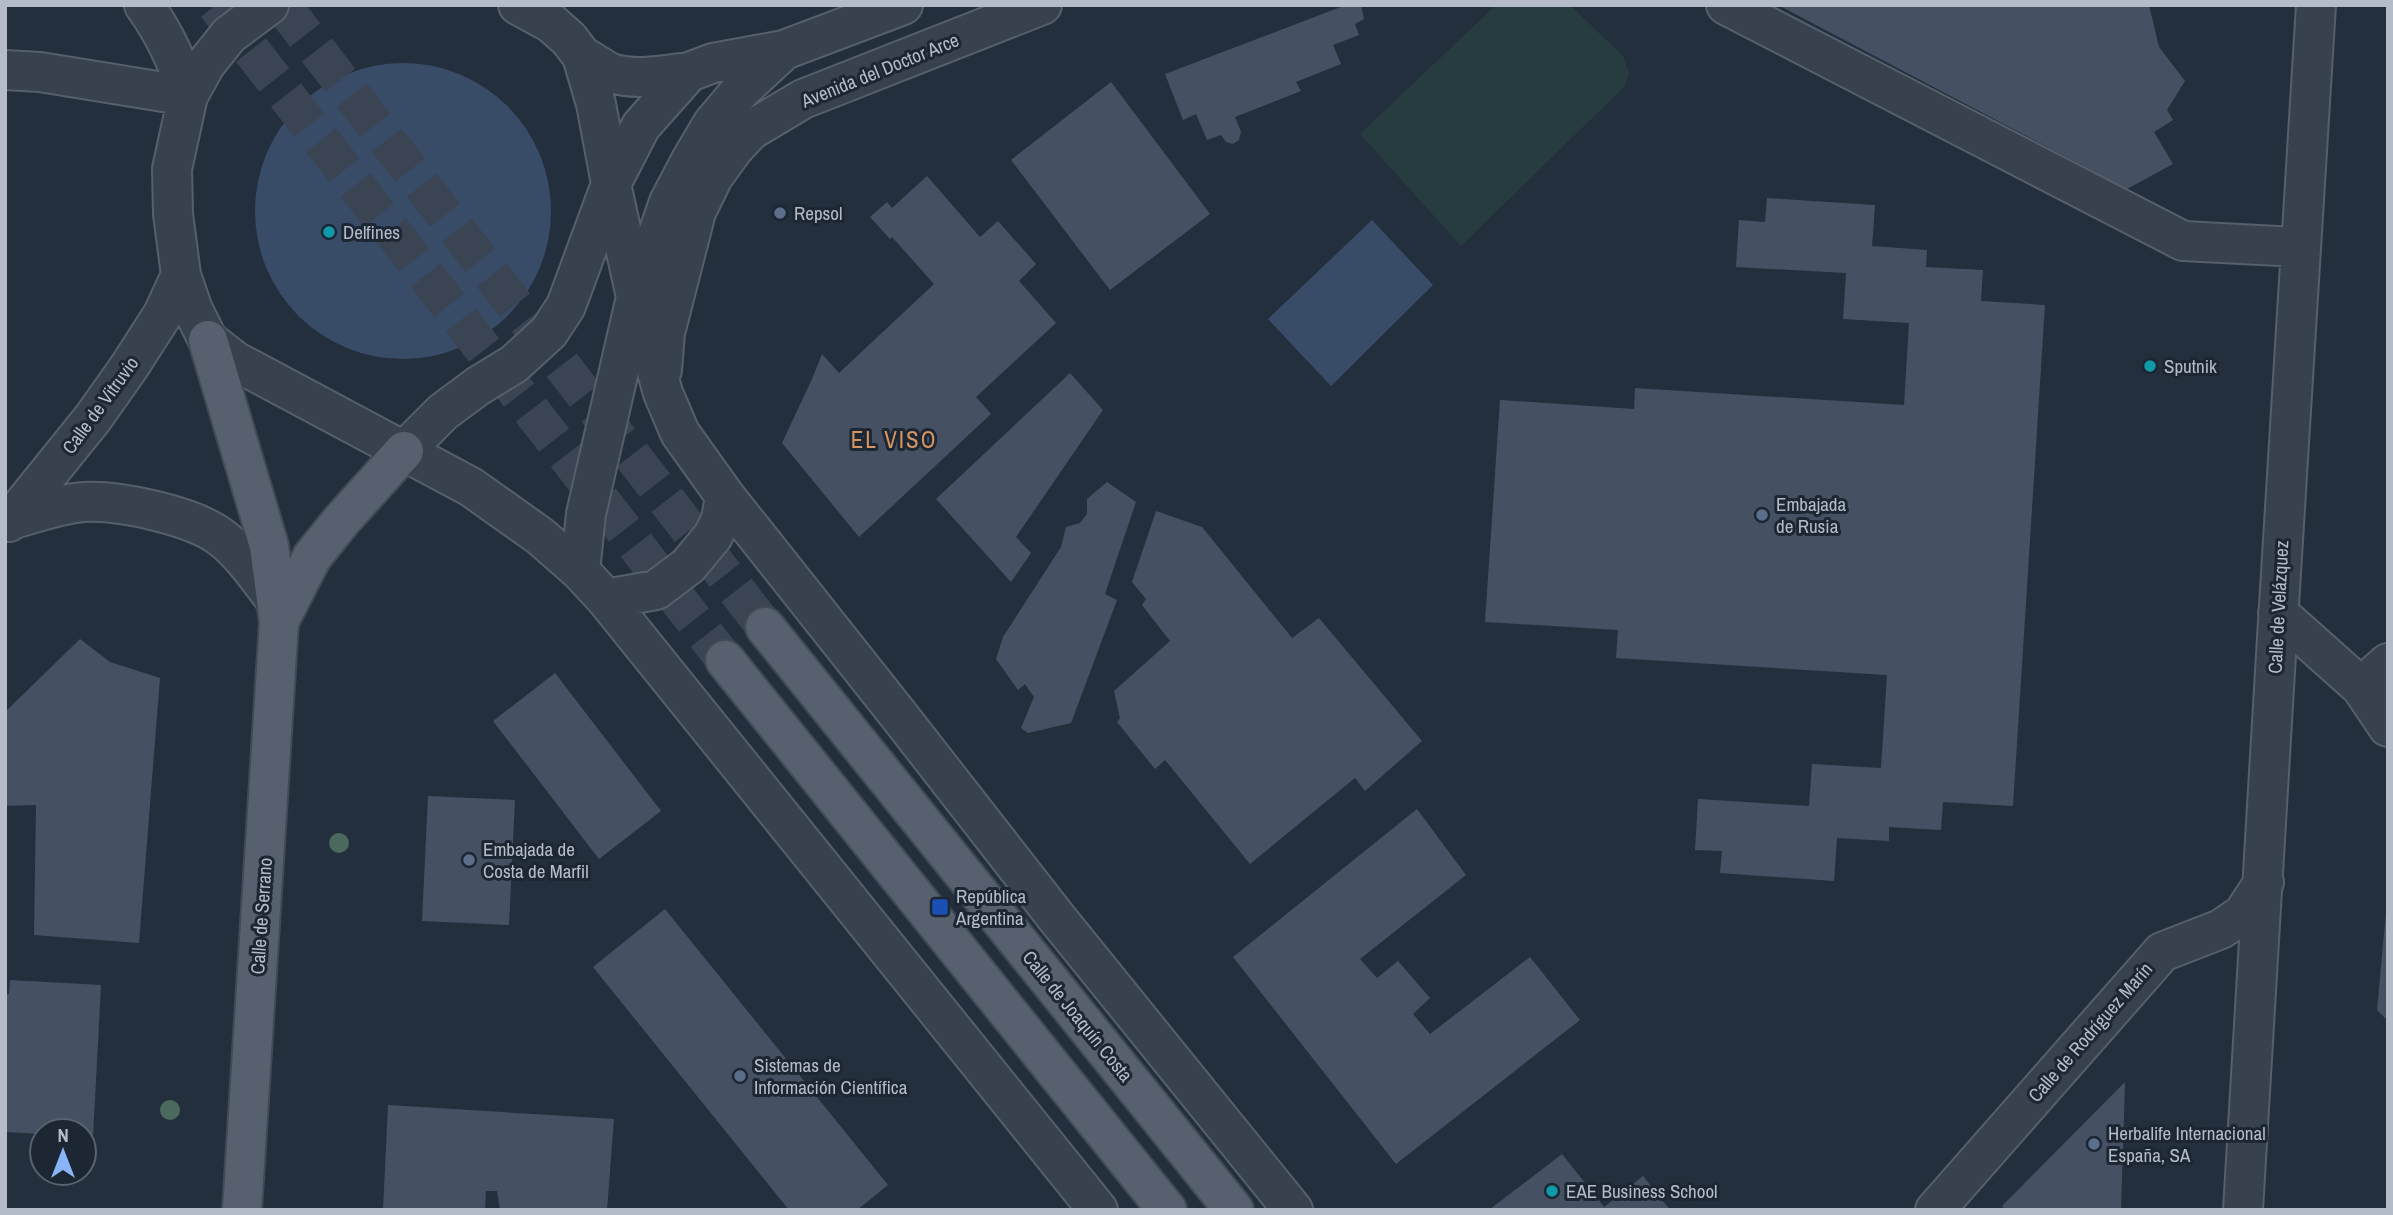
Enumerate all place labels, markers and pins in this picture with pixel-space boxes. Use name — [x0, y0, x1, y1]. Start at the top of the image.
place label: Repsol — [794, 200, 843, 226]
marker: Repsol — [772, 205, 788, 221]
place label: Delfines — [343, 219, 400, 245]
marker: Delfines — [321, 224, 337, 240]
place label: Sputnik — [2164, 353, 2217, 379]
marker: Sputnik — [2142, 358, 2158, 374]
place label: Embajada de Rusia — [1776, 491, 1846, 539]
marker: Embajada de Rusia — [1754, 507, 1770, 523]
place label: Embajada de Costa de Marfil — [483, 836, 589, 884]
marker: Embajada de Costa de Marfil — [461, 852, 477, 868]
place label: República Argentina — [955, 883, 1026, 931]
marker: República Argentina — [930, 897, 950, 917]
place label: Sistemas de Información Científica — [754, 1052, 908, 1100]
marker: Sistemas de Información Científica — [732, 1068, 748, 1084]
place label: Herbalife Internacional España, SA — [2108, 1120, 2266, 1168]
marker: Herbalife Internacional España, SA — [2086, 1136, 2102, 1152]
place label: EAE Business School — [1566, 1178, 1718, 1204]
marker: EAE Business School — [1544, 1183, 1560, 1199]

